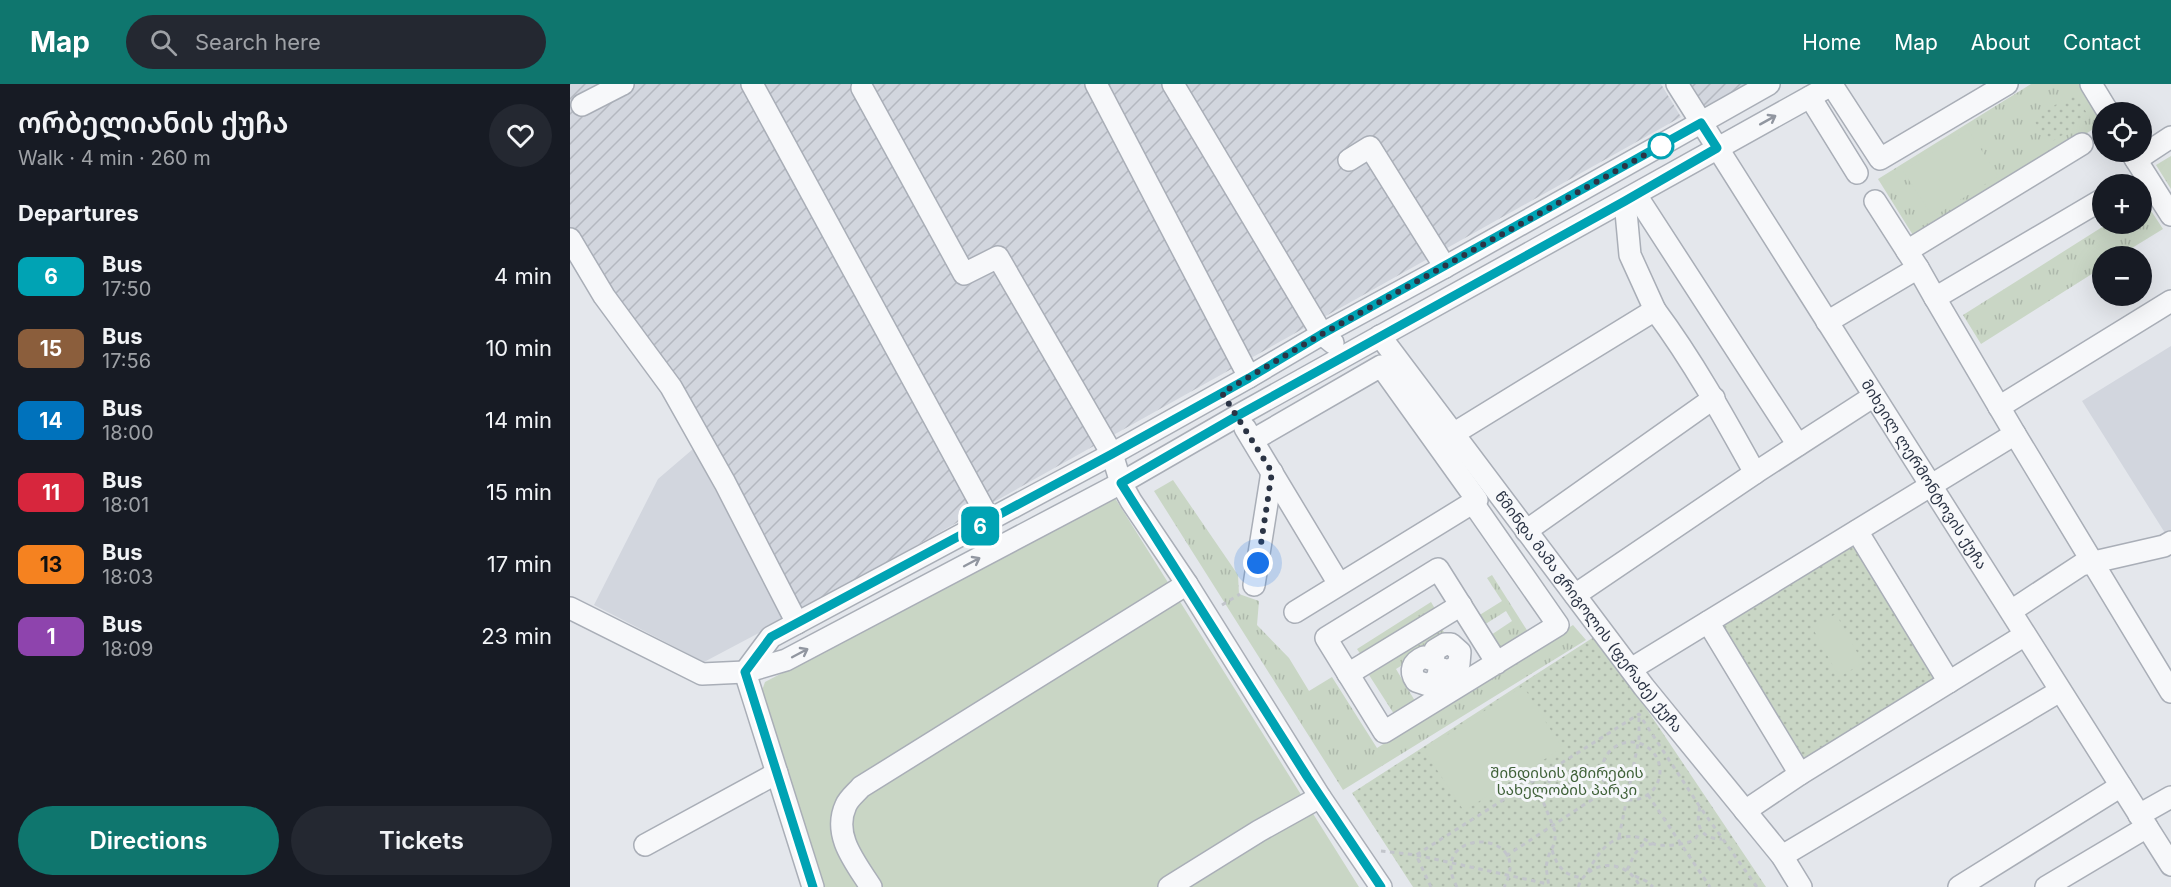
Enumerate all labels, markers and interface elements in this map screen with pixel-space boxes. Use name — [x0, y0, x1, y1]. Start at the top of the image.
search box — [126, 15, 546, 69]
text: Map — [30, 25, 90, 59]
icon: search — [147, 26, 180, 59]
text: Search here — [195, 29, 321, 55]
text: Home — [1802, 30, 1861, 55]
text: Map — [1894, 30, 1938, 55]
text: About — [1971, 30, 2030, 55]
text: Contact — [2063, 30, 2141, 55]
map controls — [2092, 102, 2152, 306]
button: locate — [2092, 102, 2152, 162]
button: heart — [489, 104, 552, 167]
text: ორბელიანის ქუჩა — [18, 106, 288, 140]
one-way arrow — [1759, 114, 1776, 126]
unlabelled marker — [1648, 133, 1674, 159]
text: Walk · 4 min · 260 m — [18, 146, 211, 170]
button: + — [2092, 174, 2152, 234]
text: Departures — [18, 200, 139, 226]
button: − — [2092, 246, 2152, 306]
text: Bus — [102, 251, 143, 277]
text: 4 min — [494, 263, 552, 289]
text: 6 — [44, 264, 58, 289]
text: 17:50 — [102, 277, 151, 301]
text: Bus — [102, 323, 143, 349]
text: 10 min — [485, 335, 552, 361]
text: 15 — [40, 336, 62, 361]
text: 17:56 — [102, 349, 151, 373]
street label: მიხეილ ლერმონტოვის ქუჩა — [1857, 376, 1991, 573]
text: Bus — [102, 395, 143, 421]
text: 14 min — [485, 407, 552, 433]
text: 14 — [39, 408, 63, 433]
text: 18:00 — [102, 421, 154, 445]
text: Bus — [102, 467, 143, 493]
text: 15 min — [486, 479, 552, 505]
text: 11 — [42, 480, 60, 505]
street label: წმინდა მამა გრიგოლის (ფერაძე) ქუჩა — [1491, 487, 1687, 736]
text: 18:01 — [102, 493, 149, 517]
line badge: 6 — [960, 506, 1000, 546]
text: 6 — [973, 514, 987, 539]
text: Bus — [102, 539, 143, 565]
your location — [1243, 548, 1273, 578]
text: 17 min — [487, 551, 552, 577]
text: 13 — [40, 552, 62, 577]
one-way arrow — [963, 555, 981, 567]
text: 18:03 — [102, 565, 153, 589]
text: Bus — [102, 611, 143, 637]
text: 23 min — [481, 623, 552, 649]
text: 1 — [46, 624, 56, 649]
text: 18:09 — [102, 637, 153, 661]
one-way arrow — [791, 647, 808, 659]
park label: შინდისის გმირების სახელობის პარკი — [1490, 763, 1644, 799]
button: Directions — [18, 806, 279, 875]
button: Tickets — [291, 806, 552, 875]

